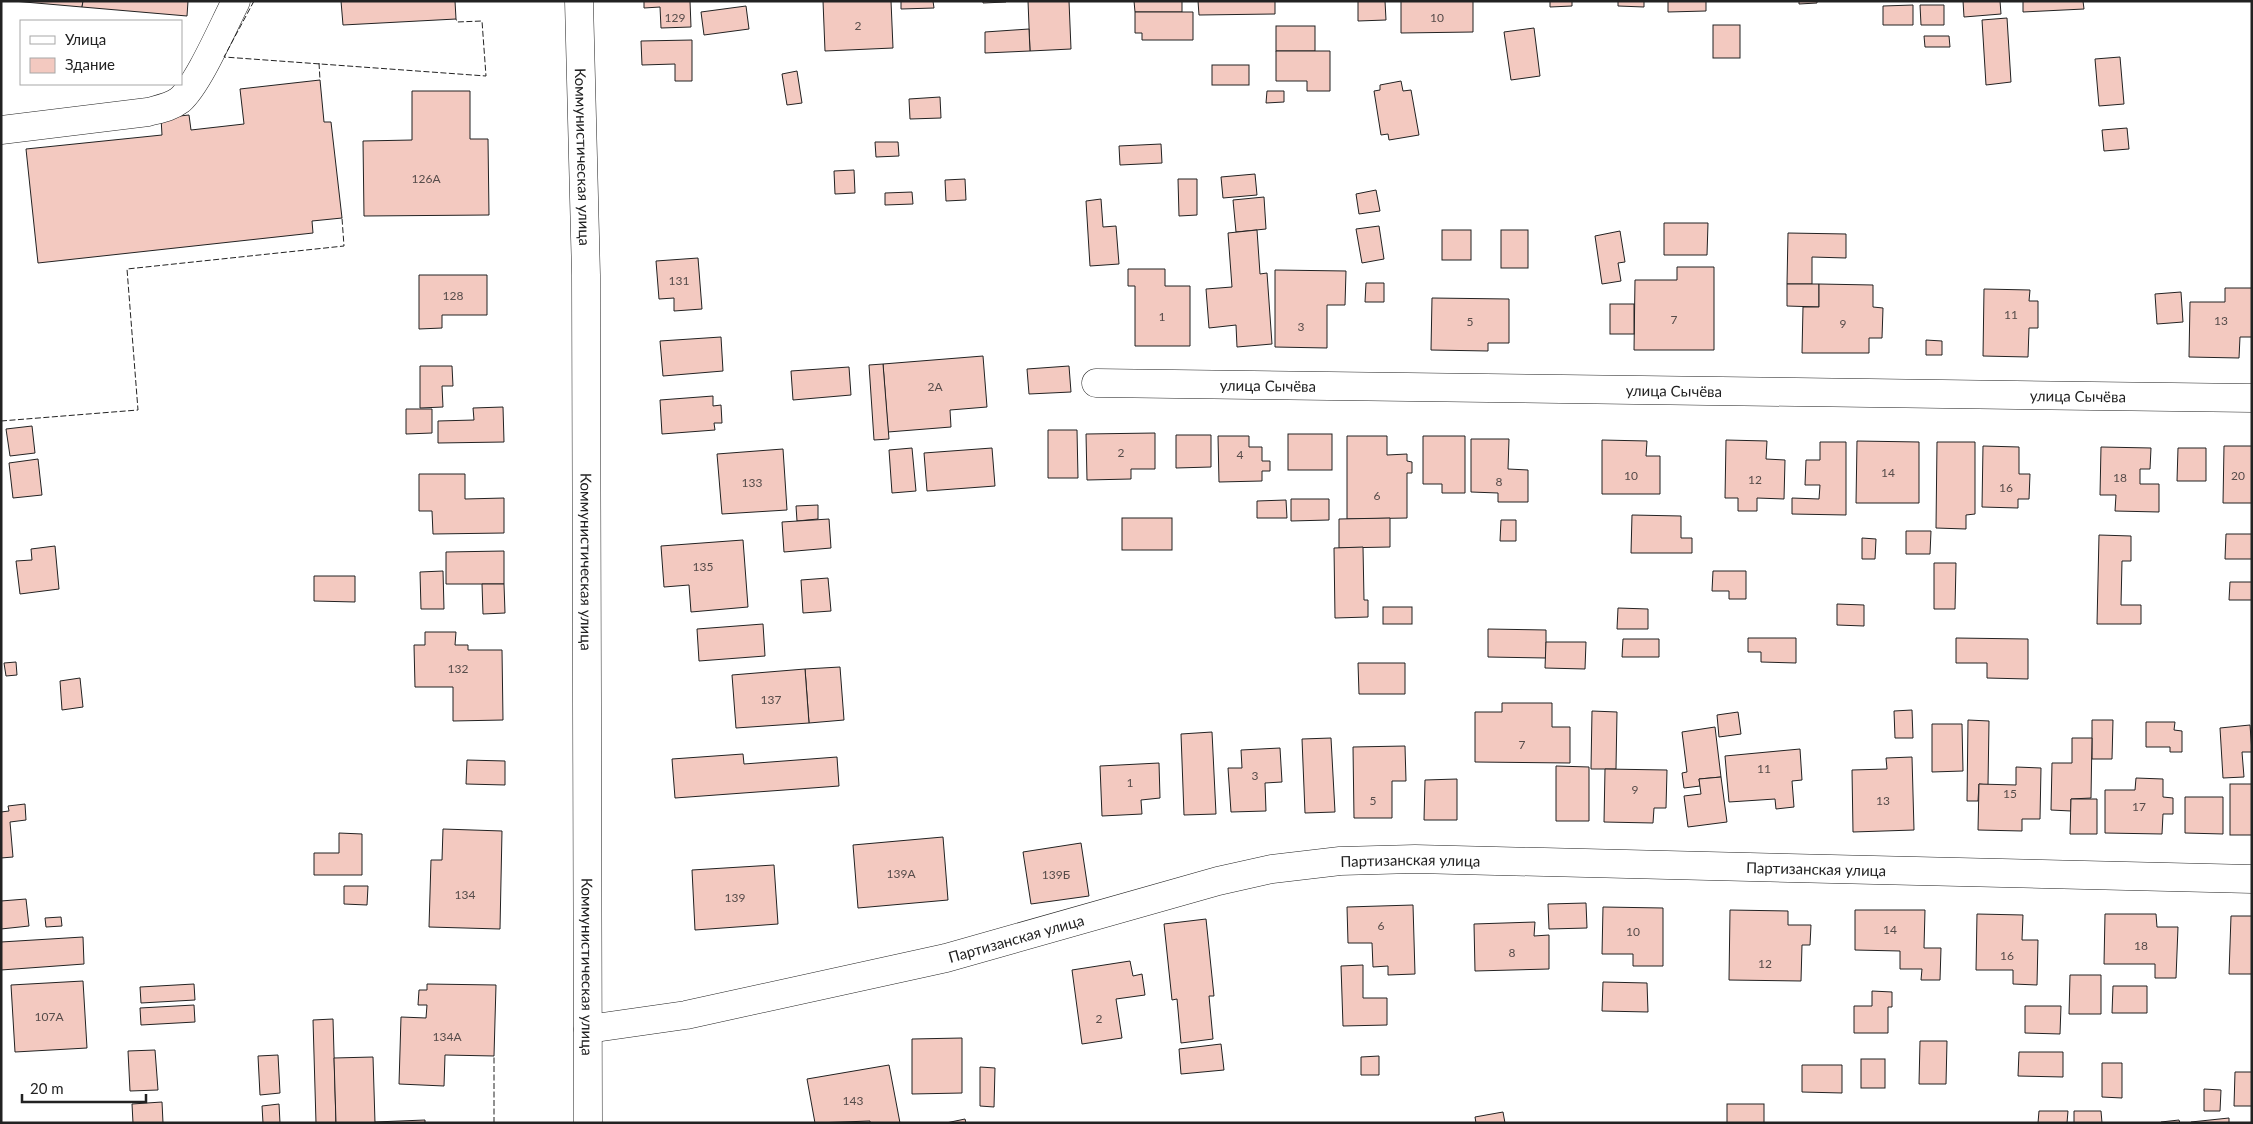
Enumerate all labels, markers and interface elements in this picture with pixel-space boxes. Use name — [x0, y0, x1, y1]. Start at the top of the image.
house number: 129 — [665, 10, 685, 25]
house number: 10 — [1430, 10, 1444, 25]
house number: 2 — [855, 18, 862, 33]
legend — [20, 20, 182, 85]
text: Улица — [65, 30, 106, 48]
text: Здание — [65, 55, 115, 73]
street label: Коммунистическая улица — [572, 68, 594, 246]
house number: 126А — [412, 171, 441, 186]
house number: 131 — [669, 273, 689, 288]
house number: 128 — [443, 288, 463, 303]
house number: 11 — [2004, 307, 2018, 322]
house number: 1 — [1159, 309, 1166, 324]
house number: 7 — [1671, 312, 1678, 327]
house number: 13 — [2214, 313, 2228, 328]
house number: 5 — [1467, 314, 1474, 329]
house number: 9 — [1840, 316, 1847, 331]
house number: 3 — [1298, 319, 1305, 334]
street label: улица Сычёва — [1220, 376, 1316, 395]
house number: 2А — [927, 379, 943, 394]
street label: улица Сычёва — [1626, 381, 1722, 400]
street label: улица Сычёва — [2030, 386, 2126, 405]
house number: 2 — [1118, 445, 1125, 460]
house number: 4 — [1237, 447, 1244, 462]
house number: 14 — [1881, 465, 1895, 480]
house number: 10 — [1624, 468, 1638, 483]
house number: 20 — [2231, 468, 2245, 483]
house number: 18 — [2113, 470, 2127, 485]
house number: 12 — [1748, 472, 1762, 487]
street label: Коммунистическая улица — [577, 473, 596, 651]
house number: 8 — [1496, 474, 1503, 489]
house number: 133 — [742, 475, 762, 490]
house number: 16 — [1999, 480, 2013, 495]
house number: 6 — [1374, 488, 1381, 503]
house number: 135 — [693, 559, 713, 574]
house number: 132 — [448, 661, 468, 676]
house number: 137 — [761, 692, 781, 707]
house number: 7 — [1519, 737, 1526, 752]
house number: 11 — [1757, 761, 1771, 776]
house number: 3 — [1252, 768, 1259, 783]
house number: 1 — [1127, 775, 1134, 790]
house number: 9 — [1632, 782, 1639, 797]
house number: 15 — [2003, 786, 2017, 801]
house number: 5 — [1370, 793, 1377, 808]
house number: 13 — [1876, 793, 1890, 808]
house number: 17 — [2132, 799, 2146, 814]
street label: Партизанская улица — [1340, 850, 1481, 870]
street label: Партизанская улица — [1746, 858, 1886, 879]
house number: 139А — [887, 866, 916, 881]
house number: 139Б — [1042, 867, 1070, 882]
street label: Коммунистическая улица — [578, 878, 597, 1056]
house number: 134 — [455, 887, 475, 902]
house number: 139 — [725, 890, 745, 905]
street label: Партизанская улица — [946, 910, 1086, 966]
house number: 6 — [1378, 918, 1385, 933]
house number: 14 — [1883, 922, 1897, 937]
house number: 10 — [1626, 924, 1640, 939]
house number: 18 — [2134, 938, 2148, 953]
house number: 8 — [1509, 945, 1516, 960]
house number: 16 — [2000, 948, 2014, 963]
house number: 12 — [1758, 956, 1772, 971]
house number: 107А — [35, 1009, 64, 1024]
house number: 2 — [1096, 1011, 1103, 1026]
house number: 134А — [433, 1029, 462, 1044]
scale bar — [22, 1072, 146, 1104]
text: 20 m — [30, 1079, 64, 1097]
house number: 143 — [843, 1093, 863, 1108]

